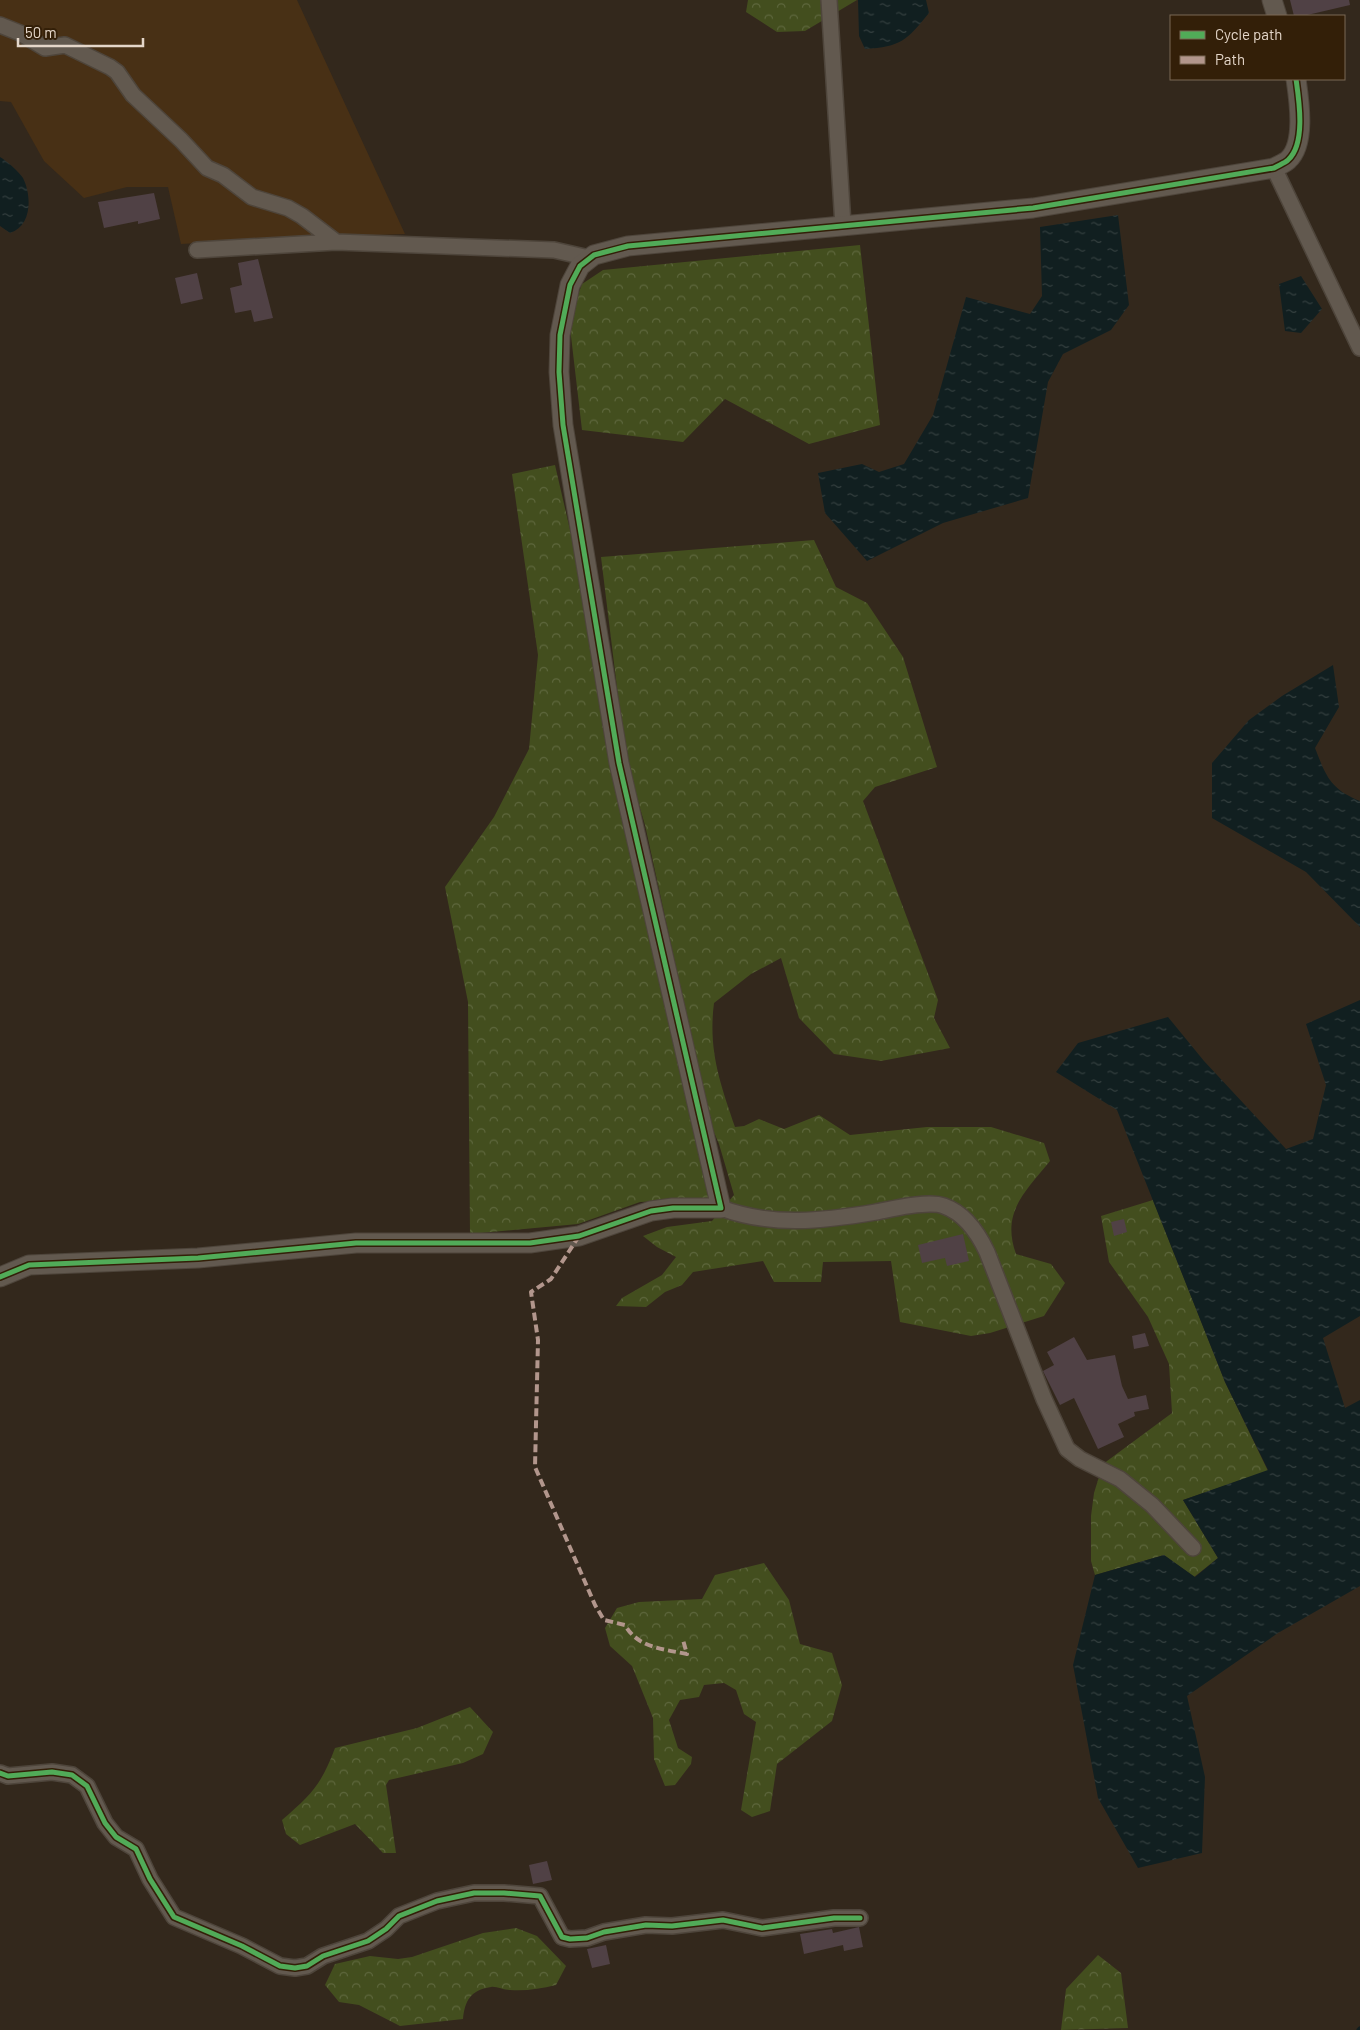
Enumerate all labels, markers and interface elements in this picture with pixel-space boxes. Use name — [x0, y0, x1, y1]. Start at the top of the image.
scale bar — [18, 15, 142, 47]
legend — [1170, 15, 1345, 80]
text: 50 m — [25, 23, 57, 41]
text: Cycle path — [1215, 25, 1282, 43]
text: Path — [1215, 50, 1245, 68]

